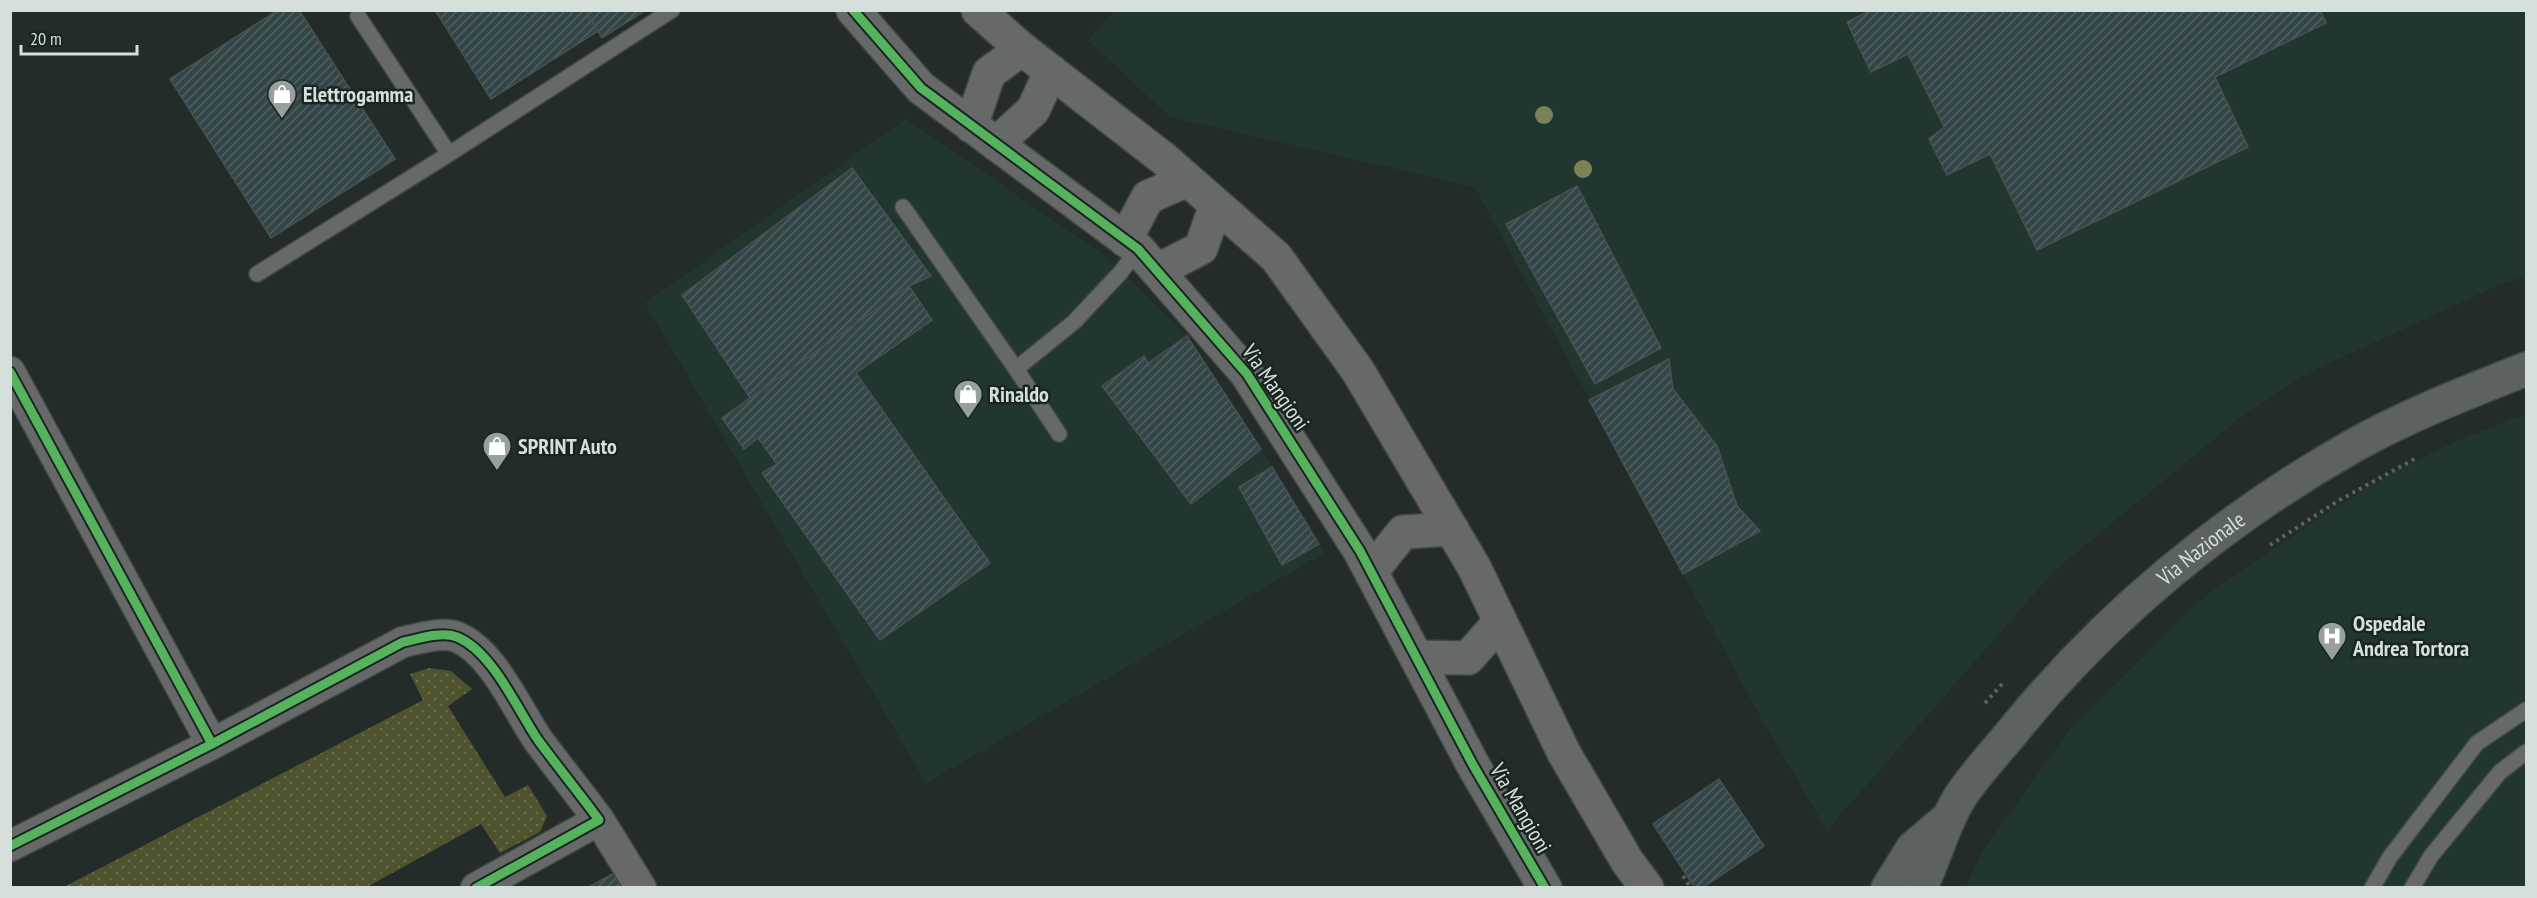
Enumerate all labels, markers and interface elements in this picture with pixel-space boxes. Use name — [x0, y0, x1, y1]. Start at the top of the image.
scale bar — [21, 18, 136, 56]
text: 20 m — [30, 27, 62, 50]
shop icon: Elettrogamma — [266, 78, 298, 120]
place label: Elettrogamma — [303, 80, 413, 108]
street label: Via Mangioni — [1236, 338, 1316, 436]
shop icon: Rinaldo — [952, 378, 984, 420]
place label: Rinaldo — [989, 380, 1049, 408]
shop icon: SPRINT Auto — [481, 430, 513, 472]
place label: SPRINT Auto — [518, 432, 617, 460]
street label: Via Nazionale — [2150, 505, 2250, 592]
place label: Ospedale Andrea Tortora — [2352, 609, 2469, 662]
hospital icon: Ospedale Andrea Tortora — [2316, 620, 2348, 662]
street label: Via Mangioni — [1484, 757, 1558, 858]

